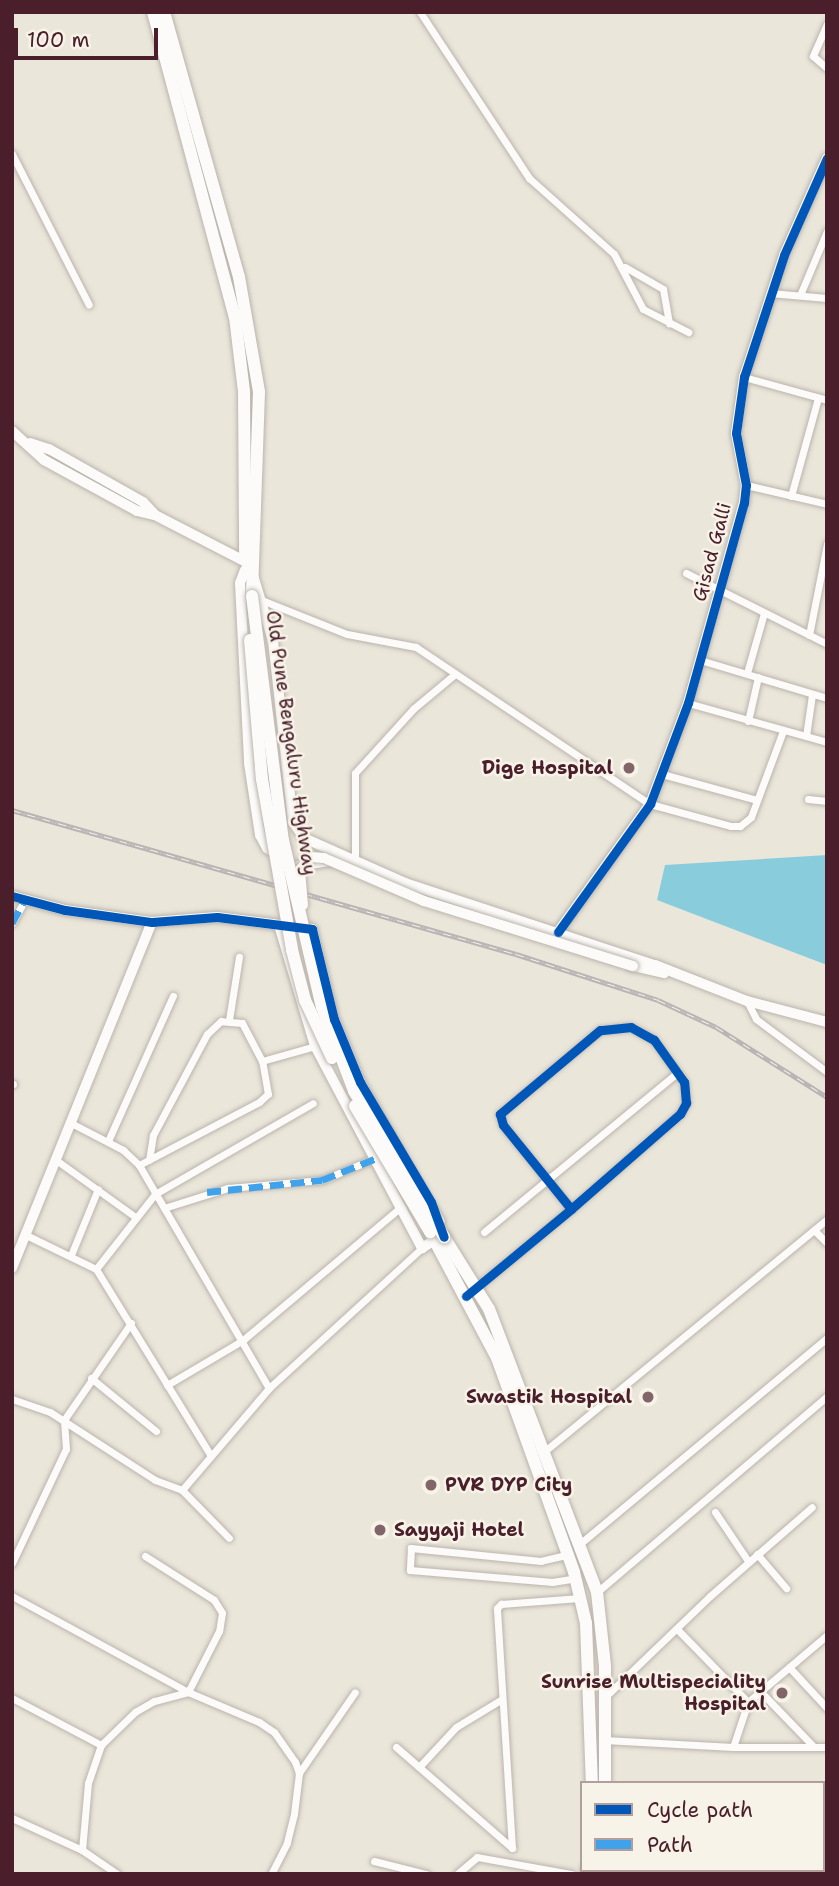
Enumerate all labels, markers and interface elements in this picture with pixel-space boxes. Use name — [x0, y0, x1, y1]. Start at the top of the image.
scale bar — [18, 14, 161, 58]
text: 100 m — [27, 26, 90, 54]
street label: Gisad Galli — [688, 500, 736, 604]
street label: Old Pune Bengaluru Highway — [261, 609, 321, 877]
place label: Dige Hospital — [482, 757, 613, 779]
marker: Dige Hospital — [619, 758, 639, 778]
place label: Swastik Hospital — [466, 1386, 632, 1408]
marker: Swastik Hospital — [638, 1387, 658, 1407]
place label: PVR DYP City — [445, 1474, 572, 1496]
marker: PVR DYP City — [423, 1477, 439, 1493]
place label: Sayyaji Hotel — [394, 1519, 524, 1541]
marker: Sayyaji Hotel — [372, 1522, 388, 1538]
place label: Sunrise Multispeciality Hospital — [541, 1671, 766, 1715]
marker: Sunrise Multispeciality Hospital — [772, 1683, 792, 1703]
legend — [580, 1781, 825, 1872]
text: Cycle path — [647, 1796, 753, 1824]
text: Path — [647, 1831, 693, 1859]

